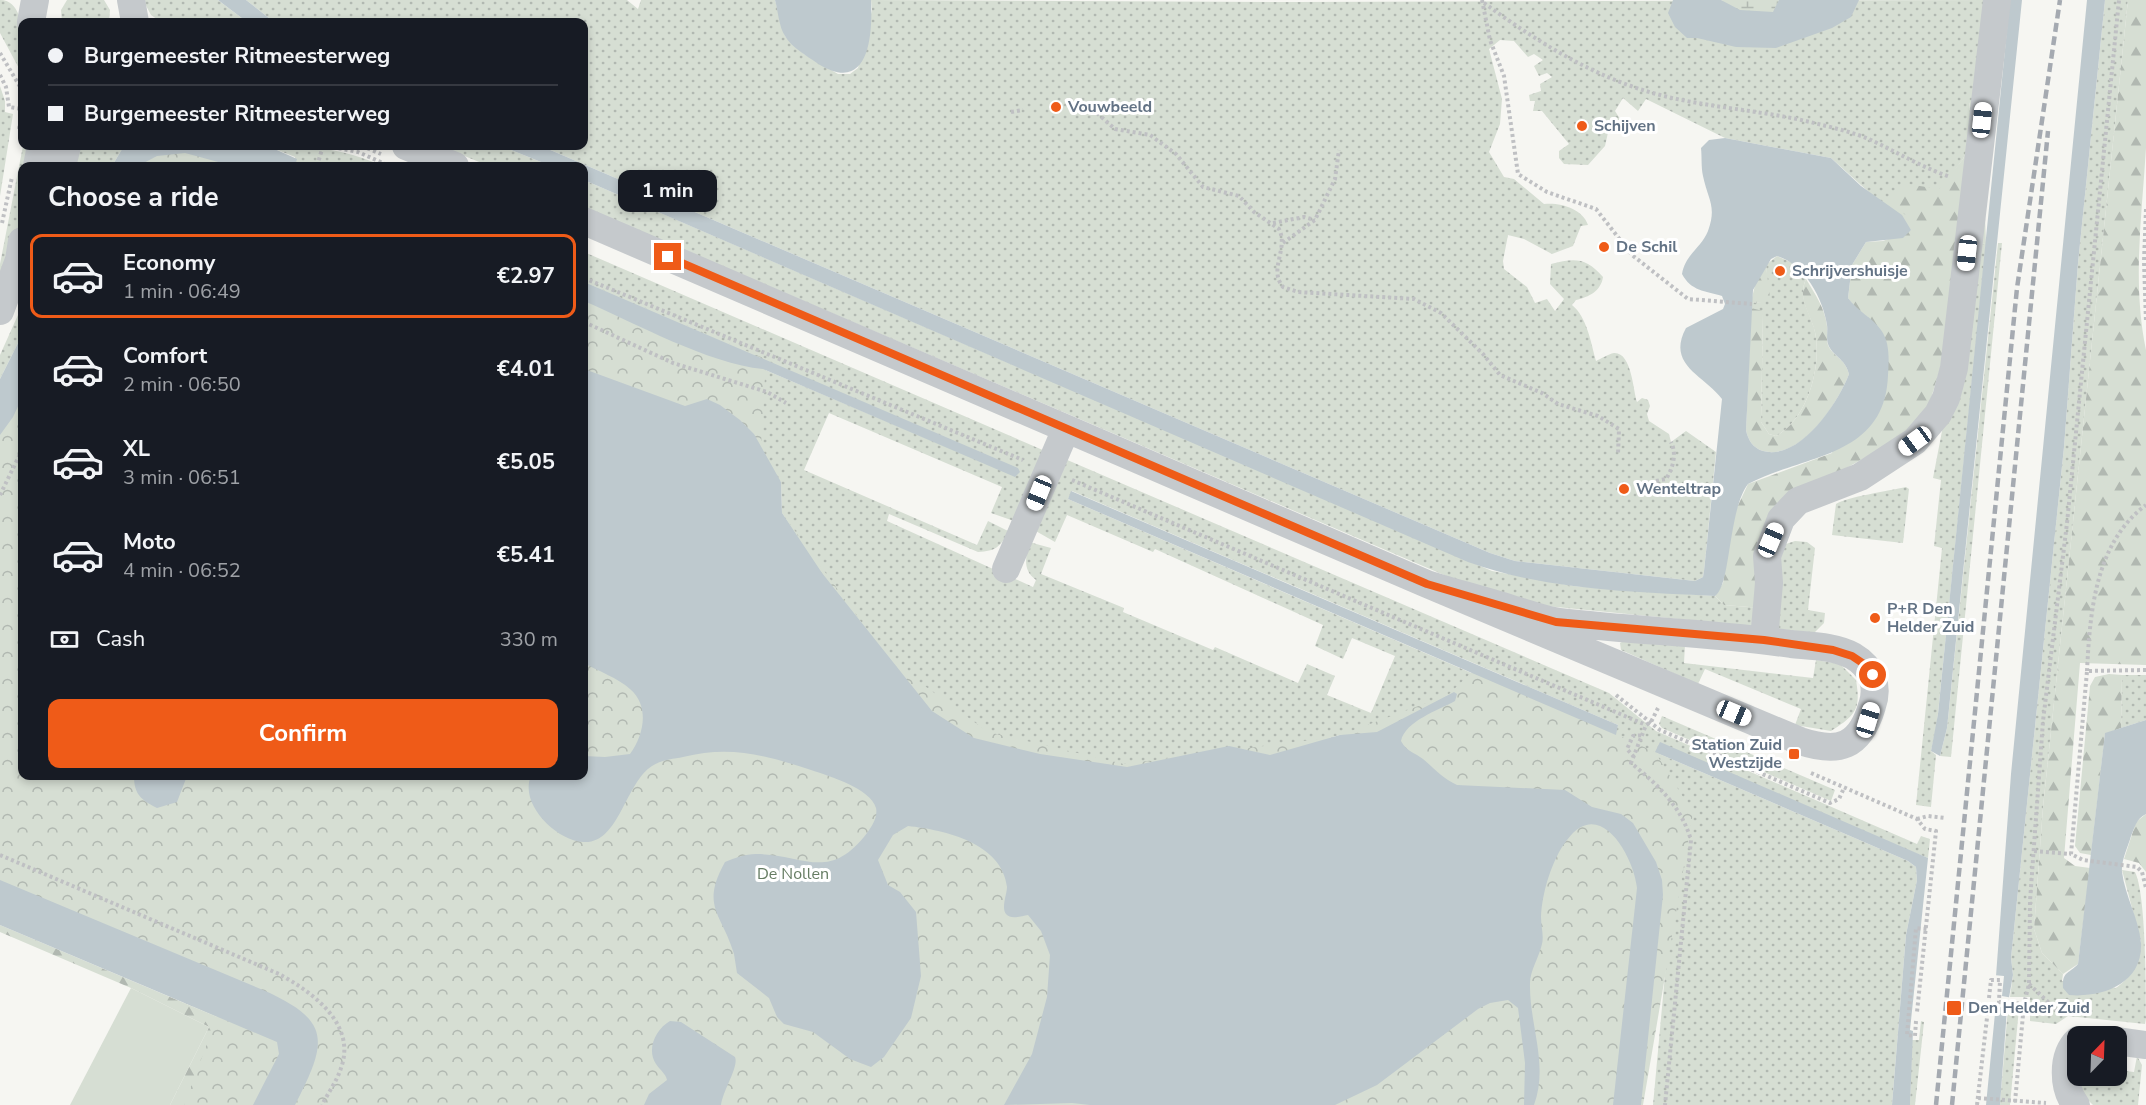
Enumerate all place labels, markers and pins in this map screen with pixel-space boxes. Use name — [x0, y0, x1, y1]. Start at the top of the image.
place label: Vouwbeeld — [1067, 96, 1152, 118]
marker: Vouwbeeld — [1049, 100, 1063, 114]
place label: Schijven — [1594, 115, 1656, 137]
marker: Schijven — [1575, 119, 1589, 133]
place label: De Schil — [1616, 236, 1677, 258]
marker: De Schil — [1597, 240, 1611, 254]
place label: Schrijvershuisje — [1792, 260, 1908, 282]
marker: Schrijvershuisje — [1773, 264, 1787, 278]
place label: Wenteltrap — [1636, 478, 1721, 500]
marker: Wenteltrap — [1617, 482, 1631, 496]
place label: P+R Den Helder Zuid — [1887, 598, 1974, 638]
marker: P+R Den Helder Zuid — [1868, 611, 1882, 625]
place label: Station Zuid Westzijde — [1692, 734, 1782, 774]
marker: Station Zuid Westzijde — [1787, 747, 1801, 761]
place label: Den Helder Zuid — [1968, 997, 2090, 1019]
marker: Den Helder Zuid — [1945, 999, 1963, 1017]

